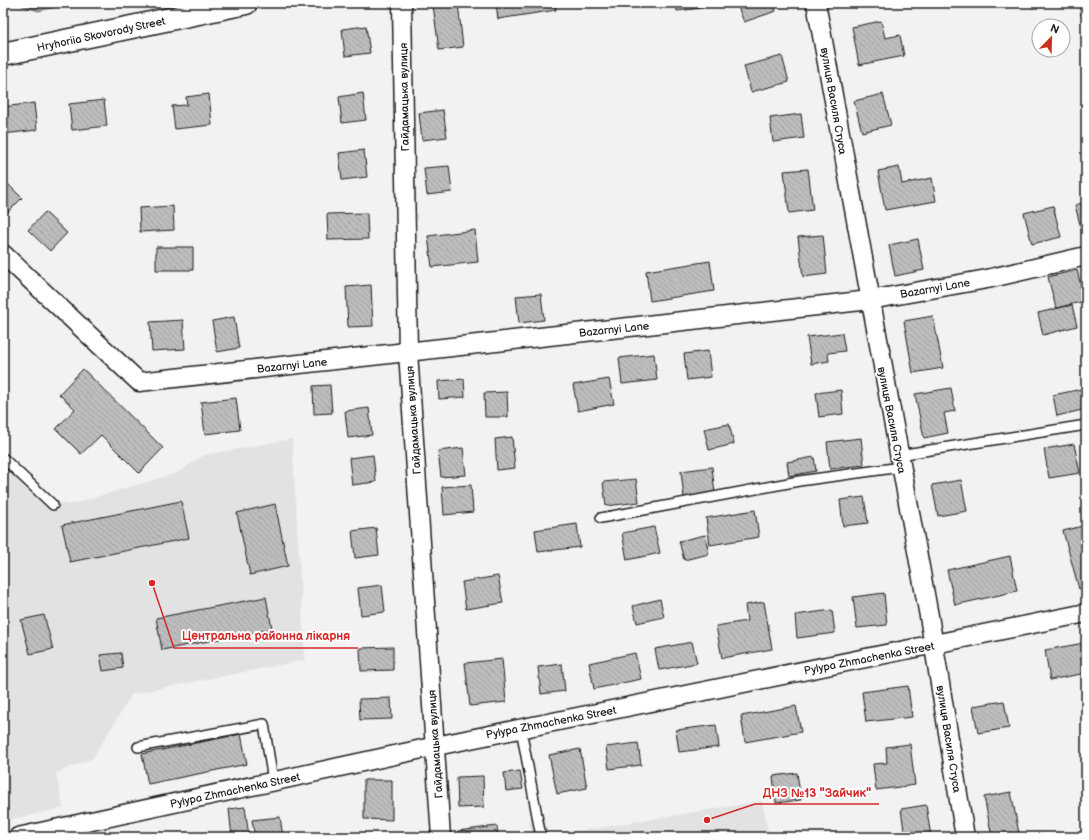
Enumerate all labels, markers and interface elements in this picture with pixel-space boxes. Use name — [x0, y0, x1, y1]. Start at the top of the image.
street label: Hryhoriia Skovorody Street — [36, 14, 167, 54]
north arrow — [1031, 18, 1071, 58]
text: N — [1048, 22, 1061, 37]
street label: Гайдамацька вулиця — [397, 43, 412, 151]
street label: вулиця Василя Стуса — [818, 46, 849, 156]
street label: Bazarnyi Lane — [899, 276, 972, 301]
street label: Bazarnyi Lane — [578, 319, 650, 340]
street label: Bazarnyi Lane — [256, 355, 328, 376]
street label: Гайдамацька вулиця — [403, 365, 424, 475]
street label: вулиця Василя Стуса — [875, 366, 908, 475]
callout: Центральна районна лікарня — [174, 624, 358, 648]
text: Центральна районна лікарня — [182, 629, 350, 644]
street label: Pylypa Zhmachenka Street — [803, 639, 936, 678]
street label: вулиця Василя Стуса — [934, 684, 964, 794]
street label: Гайдамацька вулиця — [425, 689, 446, 799]
street label: Pylypa Zhmachenka Street — [485, 703, 618, 742]
street label: Pylypa Zhmachenka Street — [169, 770, 302, 811]
callout: ДНЗ №13 "Зайчик" — [755, 780, 879, 804]
text: ДНЗ №13 "Зайчик" — [763, 786, 871, 801]

